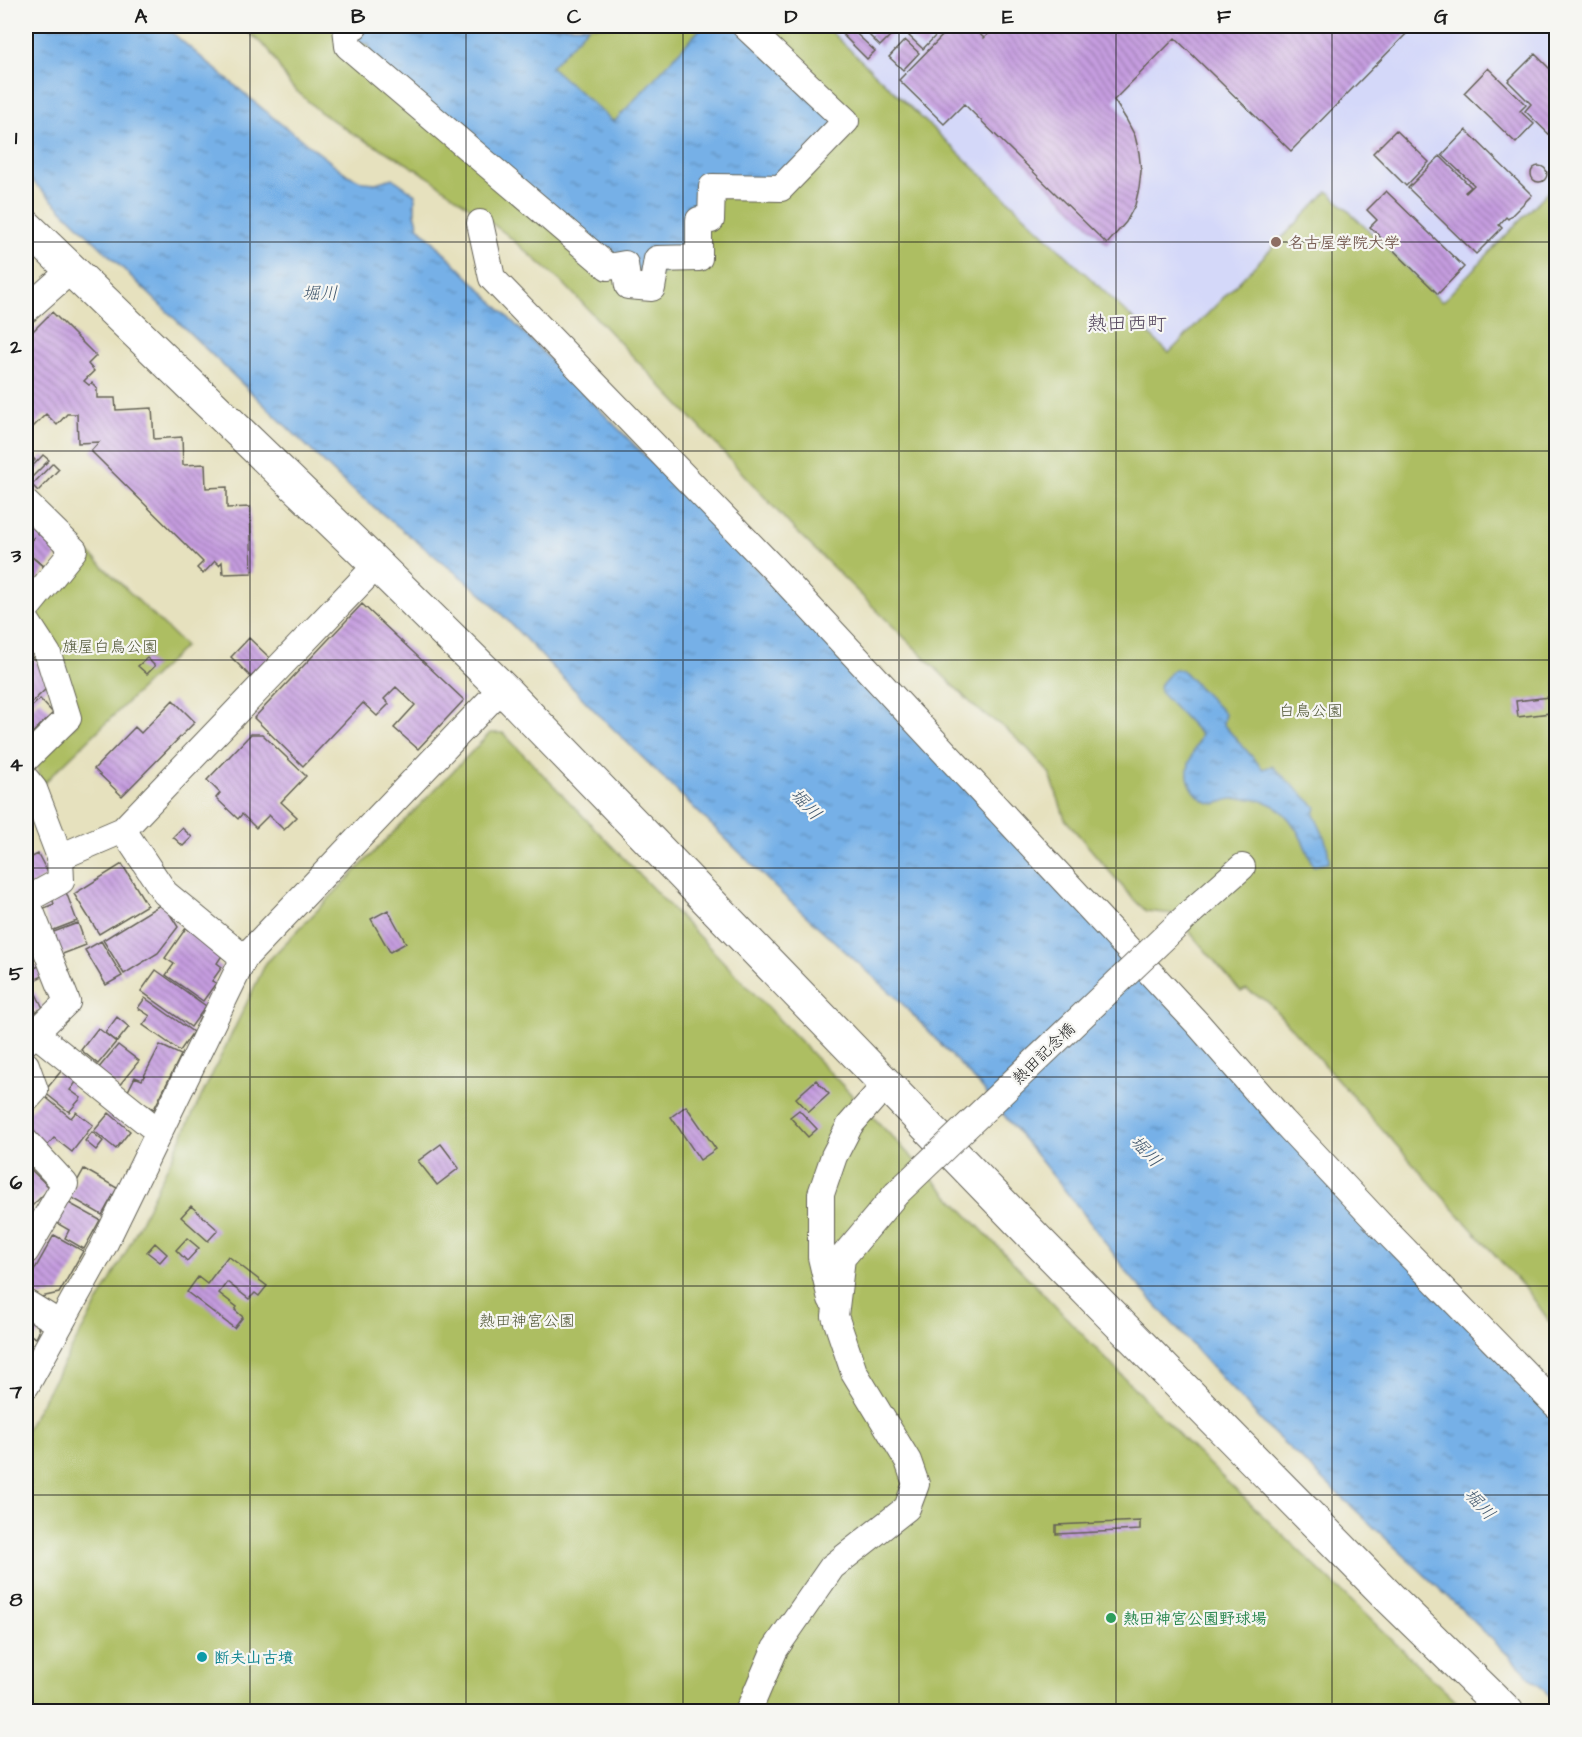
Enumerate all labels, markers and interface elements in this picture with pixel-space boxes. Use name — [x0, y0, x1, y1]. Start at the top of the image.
text: A — [135, 3, 148, 31]
text: B — [351, 3, 366, 31]
text: C — [567, 3, 582, 31]
text: D — [785, 3, 798, 31]
text: E — [1002, 3, 1014, 31]
text: F — [1217, 3, 1232, 31]
text: G — [1434, 3, 1448, 31]
text: 1 — [15, 124, 18, 152]
place label: 名古屋学院大学 — [1288, 232, 1400, 254]
marker: 名古屋学院大学 — [1269, 235, 1283, 249]
water label: 堀川 — [302, 281, 338, 306]
district label: 熱田西町 — [1087, 310, 1167, 338]
text: 2 — [9, 333, 22, 361]
text: 3 — [10, 542, 22, 570]
park label: 旗屋白鳥公園 — [62, 636, 158, 658]
park label: 白鳥公園 — [1279, 700, 1343, 722]
text: 4 — [9, 751, 23, 779]
water label: 堀川 — [784, 783, 827, 826]
text: 5 — [9, 960, 24, 988]
street label: 熱田記念橋 — [1007, 1018, 1080, 1089]
water label: 堀川 — [1124, 1130, 1167, 1173]
text: 6 — [10, 1169, 23, 1197]
park label: 熱田神宮公園 — [479, 1310, 575, 1332]
text: 7 — [9, 1378, 23, 1406]
water label: 堀川 — [1458, 1483, 1501, 1526]
text: 8 — [10, 1586, 23, 1614]
place label: 熱田神宮公園野球場 — [1123, 1608, 1267, 1630]
marker: 熱田神宮公園野球場 — [1104, 1611, 1118, 1625]
place label: 断夫山古墳 — [214, 1647, 294, 1669]
marker: 断夫山古墳 — [195, 1650, 209, 1664]

